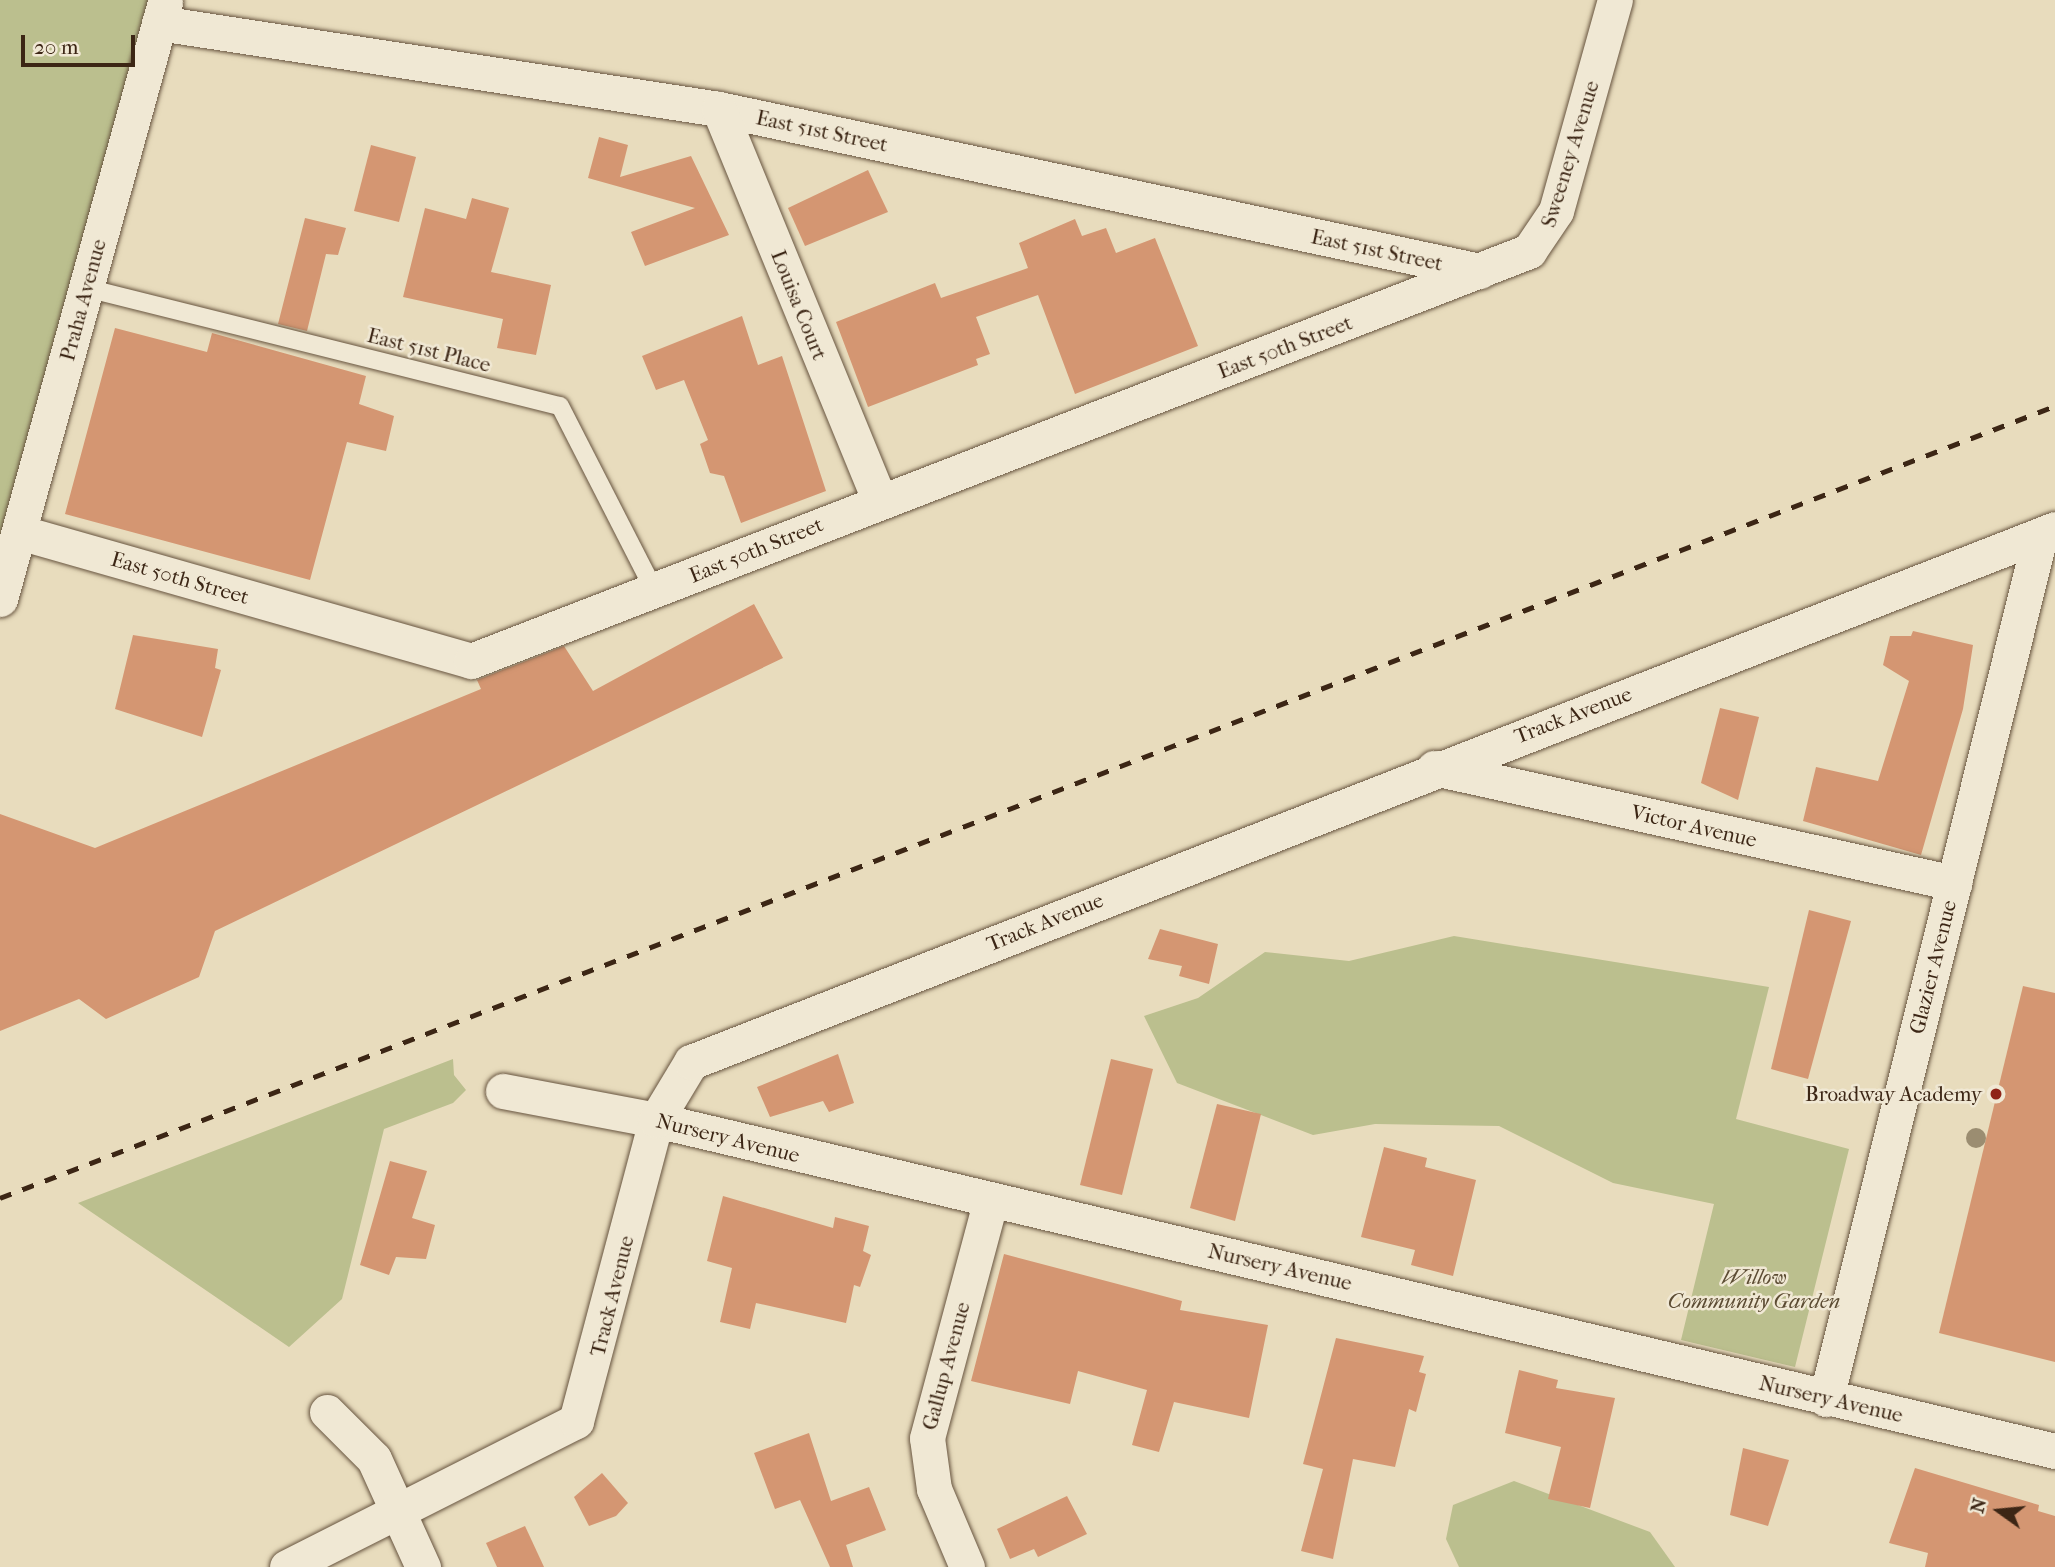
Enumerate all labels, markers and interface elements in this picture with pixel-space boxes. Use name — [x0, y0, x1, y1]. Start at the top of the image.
scale bar — [24, 21, 138, 65]
text: 20 m — [34, 35, 78, 59]
street label: Sweeney Avenue — [1536, 78, 1604, 230]
street label: East 51st Street — [754, 105, 890, 157]
street label: East 51st Street — [1309, 224, 1445, 276]
street label: Praha Avenue — [55, 236, 111, 364]
street label: Louisa Court — [766, 246, 832, 364]
street label: East 50th Street — [1214, 310, 1356, 384]
street label: East 51st Place — [365, 322, 493, 378]
street label: East 50th Street — [685, 512, 827, 588]
street label: East 50th Street — [108, 546, 252, 610]
street label: Track Avenue — [1511, 681, 1635, 749]
street label: Victor Avenue — [1629, 799, 1759, 853]
street label: Track Avenue — [983, 887, 1107, 957]
street label: Glazier Avenue — [1904, 897, 1962, 1037]
place label: Broadway Academy — [1805, 1081, 1982, 1107]
marker: Broadway Academy — [1988, 1086, 2004, 1102]
street label: Nursery Avenue — [654, 1108, 802, 1168]
street label: Track Avenue — [585, 1233, 639, 1359]
street label: Nursery Avenue — [1206, 1238, 1354, 1296]
park label: Willow Community Garden — [1668, 1264, 1840, 1314]
street label: Gallup Avenue — [917, 1299, 975, 1433]
street label: Nursery Avenue — [1757, 1370, 1905, 1428]
north arrow — [1964, 1476, 2034, 1546]
text: N — [1966, 1496, 1991, 1515]

